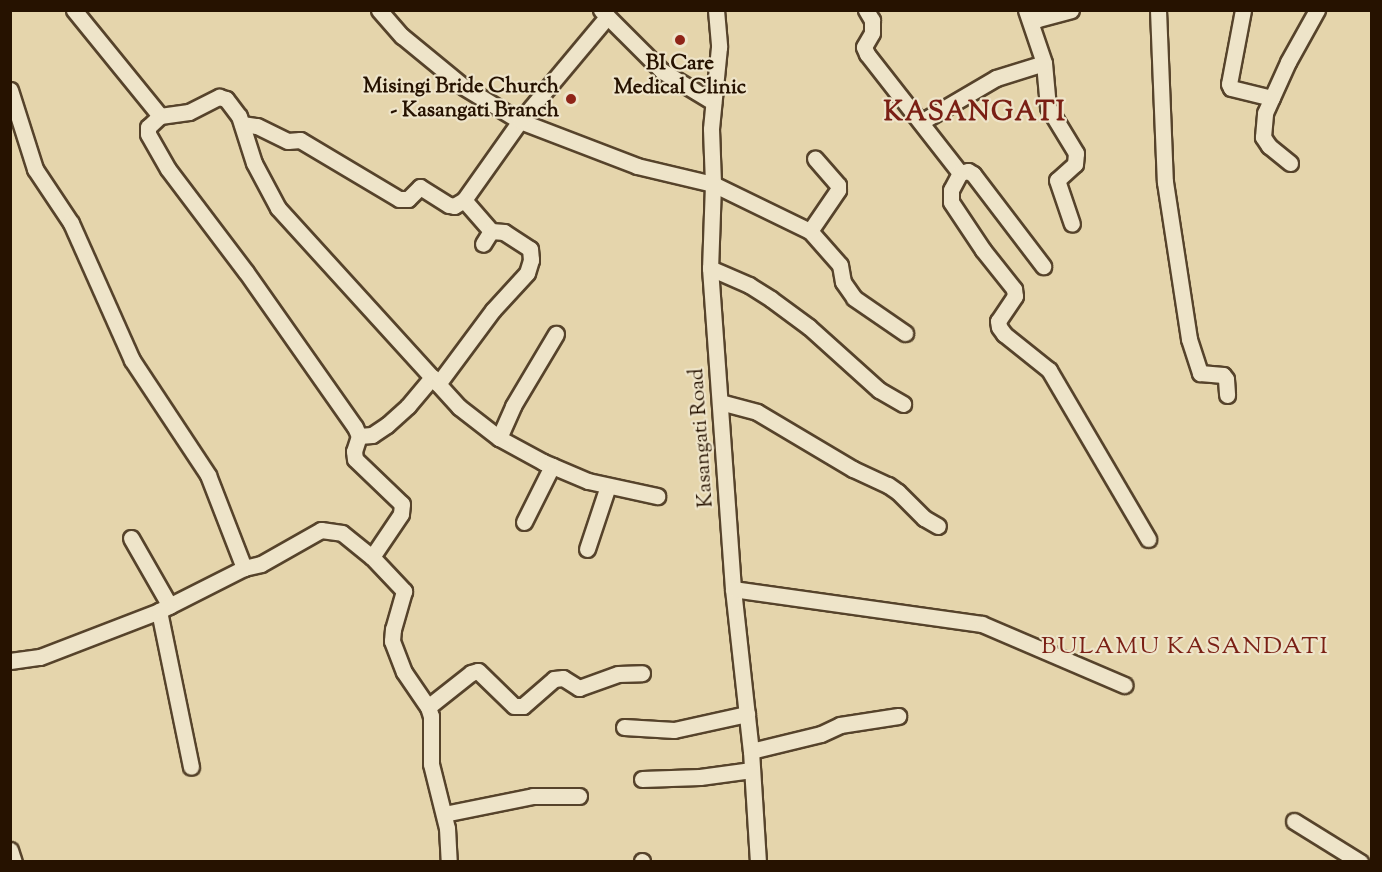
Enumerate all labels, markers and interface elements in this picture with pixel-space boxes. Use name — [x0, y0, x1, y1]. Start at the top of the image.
marker: BI Care Medical Clinic — [671, 31, 689, 49]
place label: BI Care Medical Clinic — [614, 51, 746, 101]
place label: Misingi Bride Church - Kasangati Branch — [363, 74, 559, 124]
marker: Misingi Bride Church - Kasangati Branch — [564, 92, 578, 106]
district label: KASANGATI — [884, 98, 1066, 130]
street label: Kasangati Road — [685, 368, 719, 508]
district label: BULAMU KASANDATI — [1041, 634, 1329, 662]

